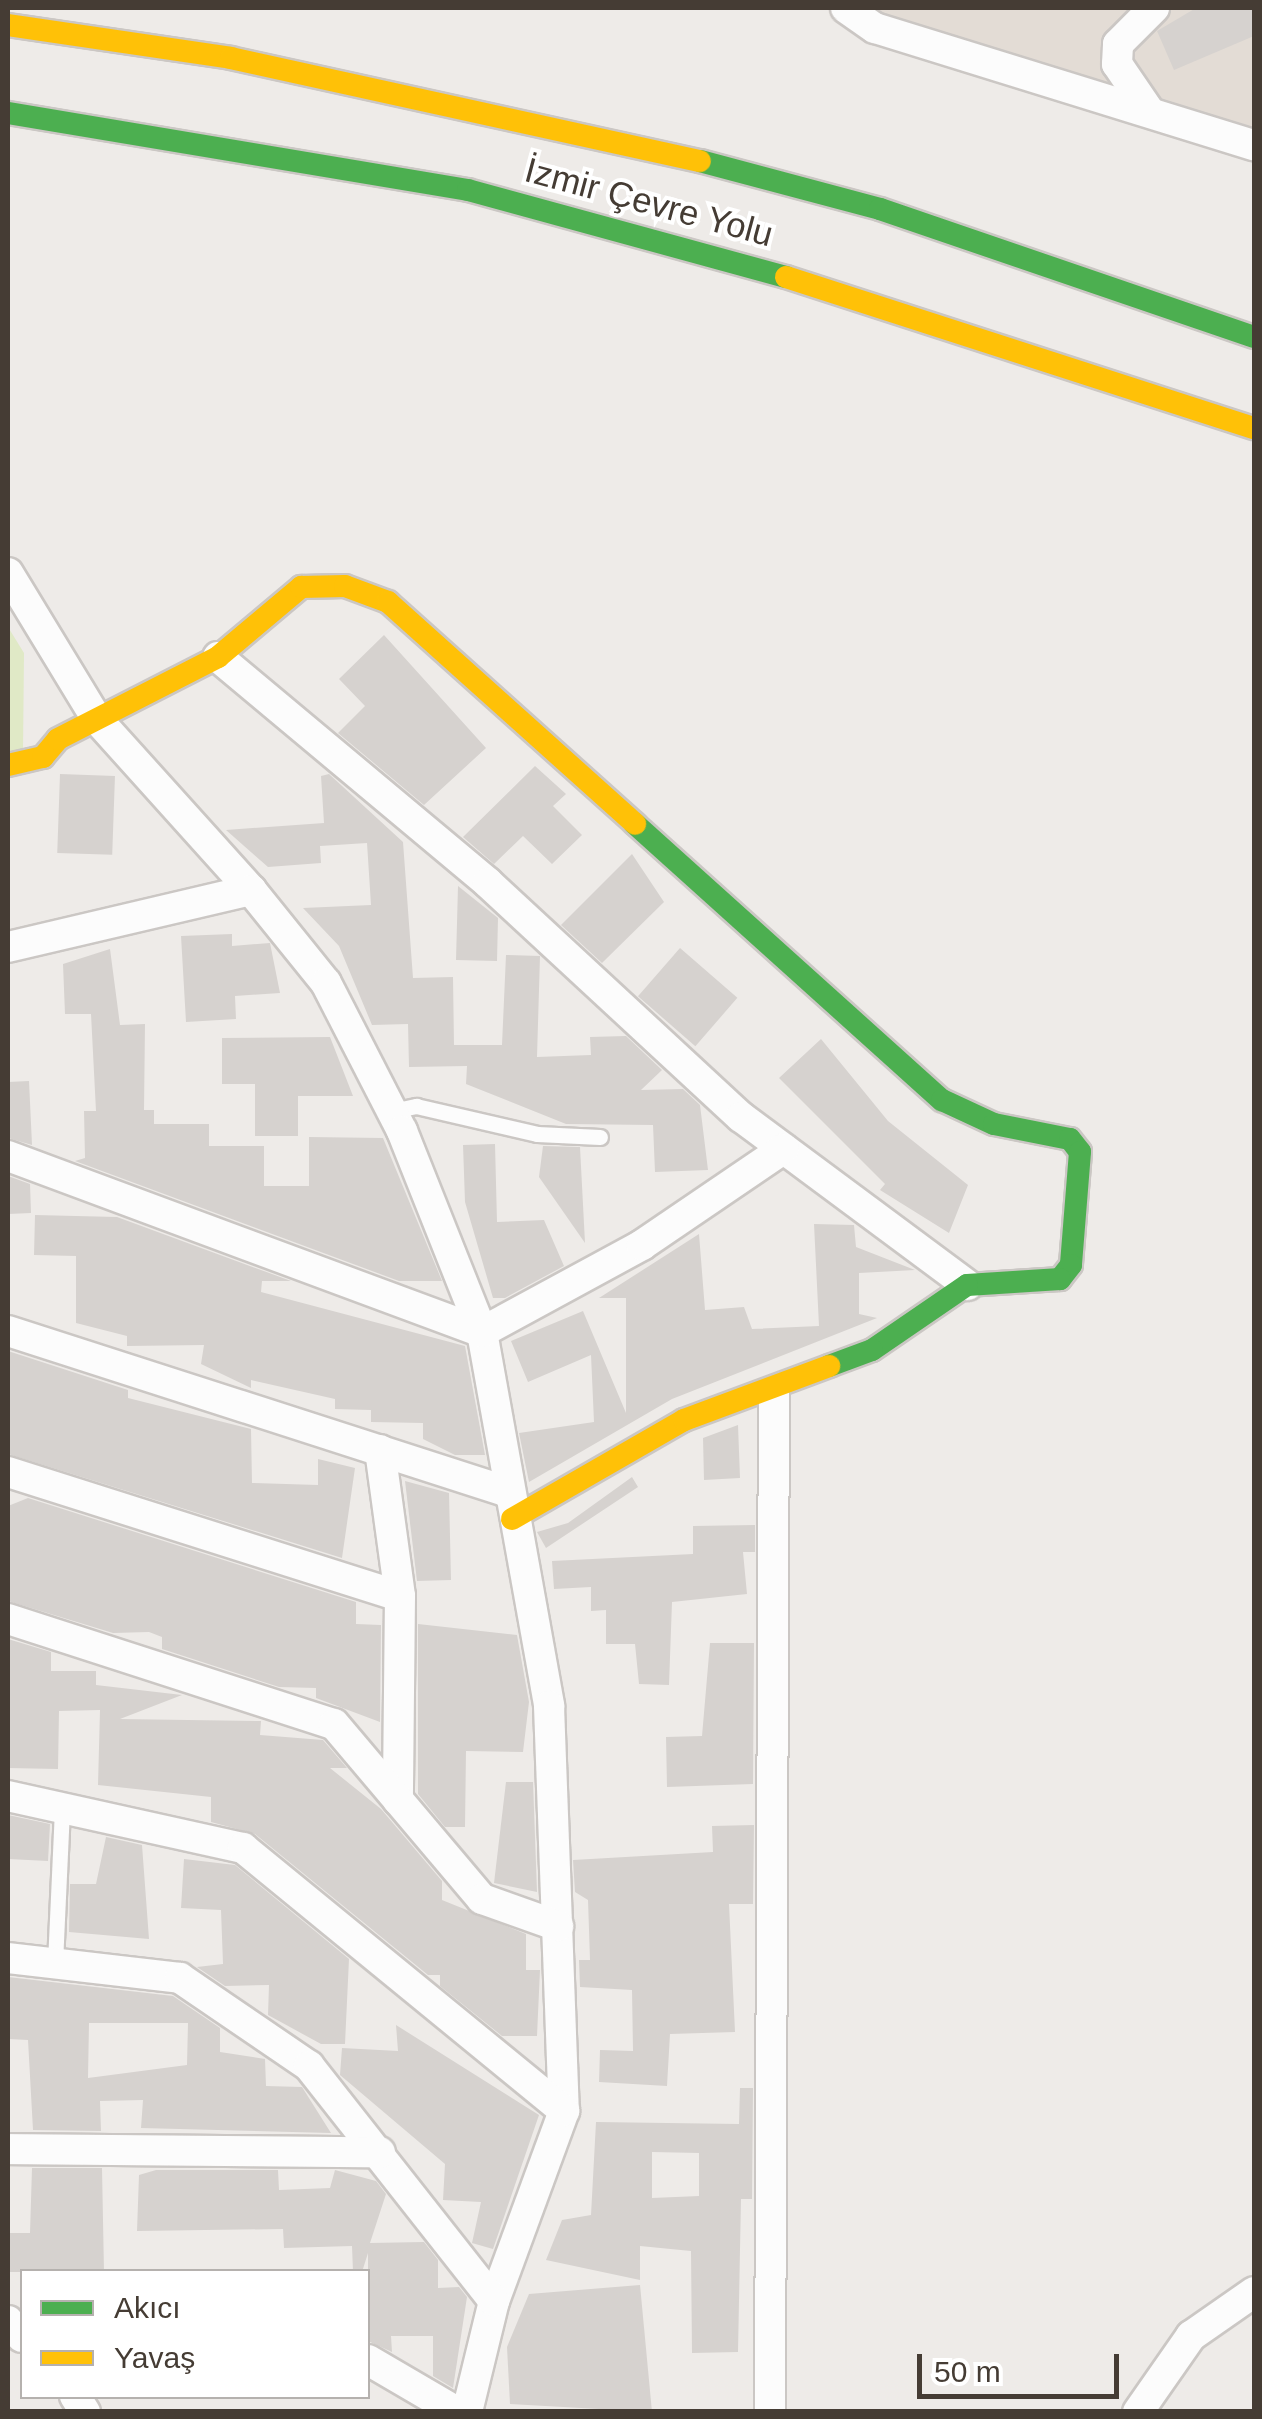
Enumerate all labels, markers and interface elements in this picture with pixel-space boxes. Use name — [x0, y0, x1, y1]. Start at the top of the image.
street label: İzmir Çevre Yolu — [520, 149, 778, 255]
legend — [20, 2269, 370, 2399]
text: Akıcı — [114, 2291, 181, 2324]
scale bar — [922, 2334, 1124, 2396]
text: Yavaş — [114, 2341, 195, 2374]
text: 50 m — [934, 2355, 1001, 2388]

